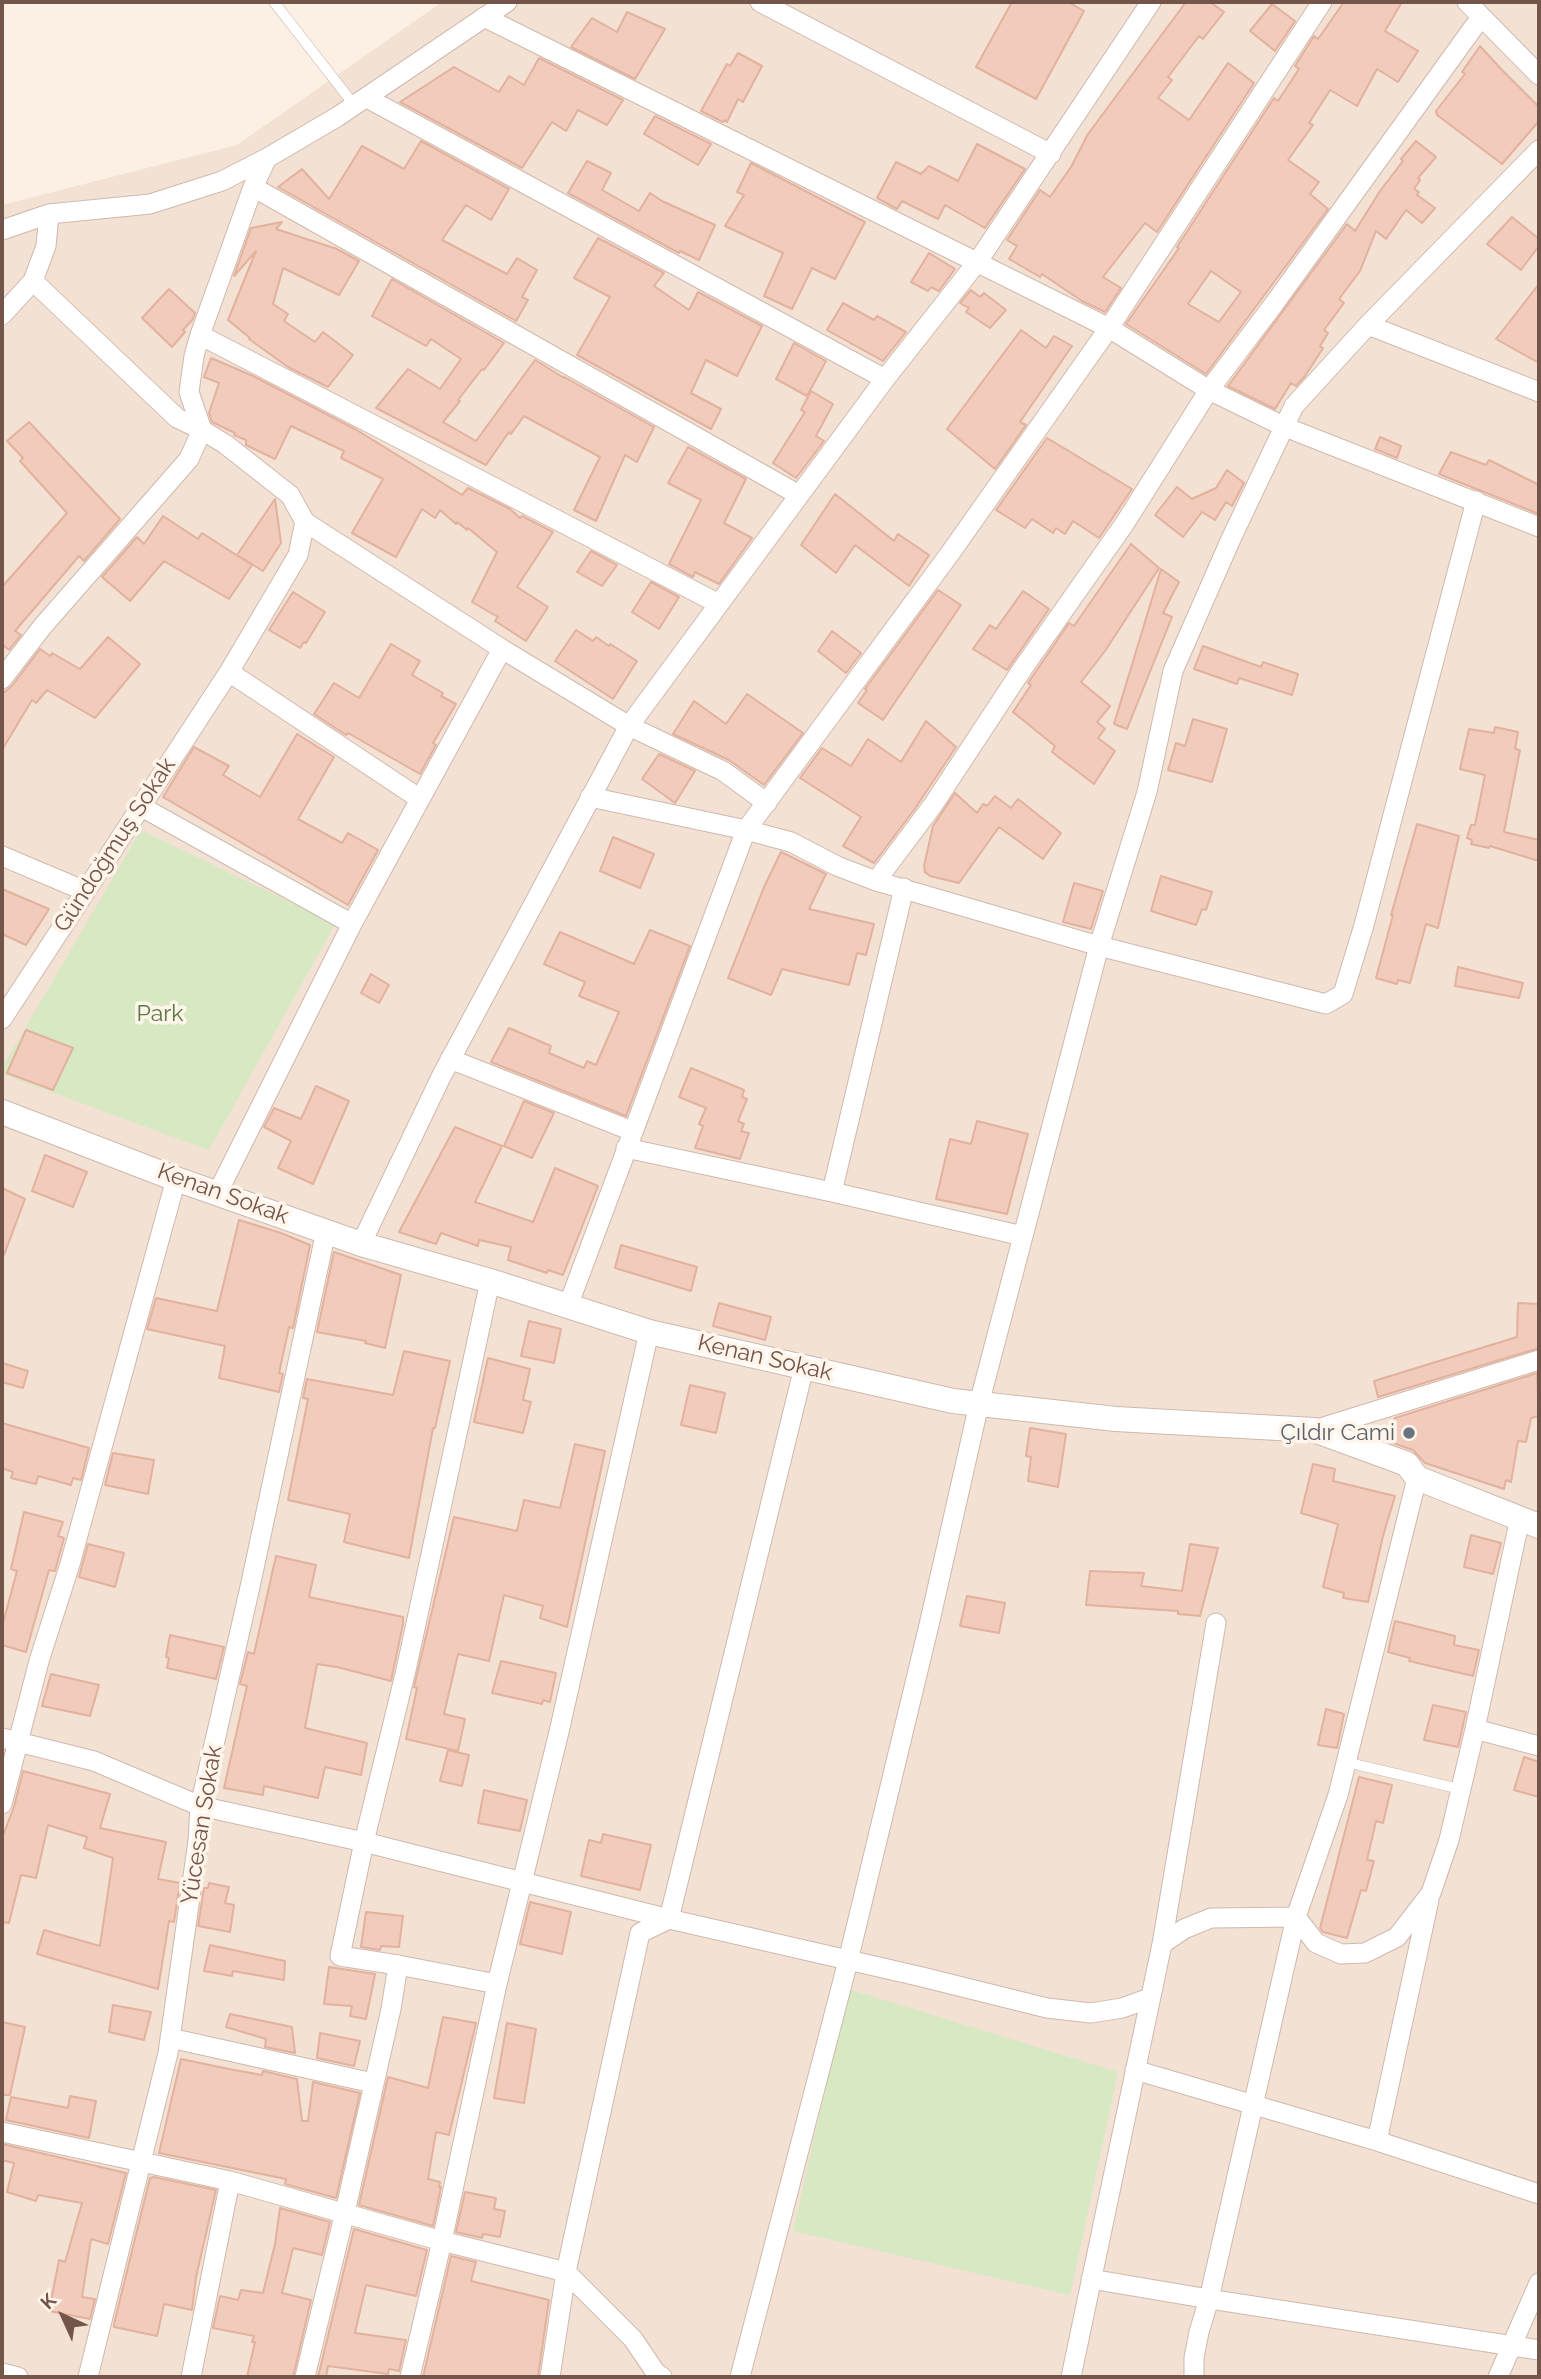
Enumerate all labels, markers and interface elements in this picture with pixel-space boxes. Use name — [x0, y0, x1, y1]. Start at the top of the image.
street label: Gündoğmuş Sokak — [48, 753, 182, 937]
park label: Park — [137, 1000, 183, 1028]
street label: Kenan Sokak — [154, 1158, 292, 1230]
street label: Kenan Sokak — [695, 1329, 835, 1387]
place label: Çıldır Cami — [1280, 1419, 1395, 1447]
marker: Çıldır Cami — [1401, 1425, 1417, 1441]
street label: Yücesan Sokak — [176, 1743, 228, 1907]
north arrow — [28, 2281, 98, 2351]
text: K — [36, 2289, 60, 2313]

